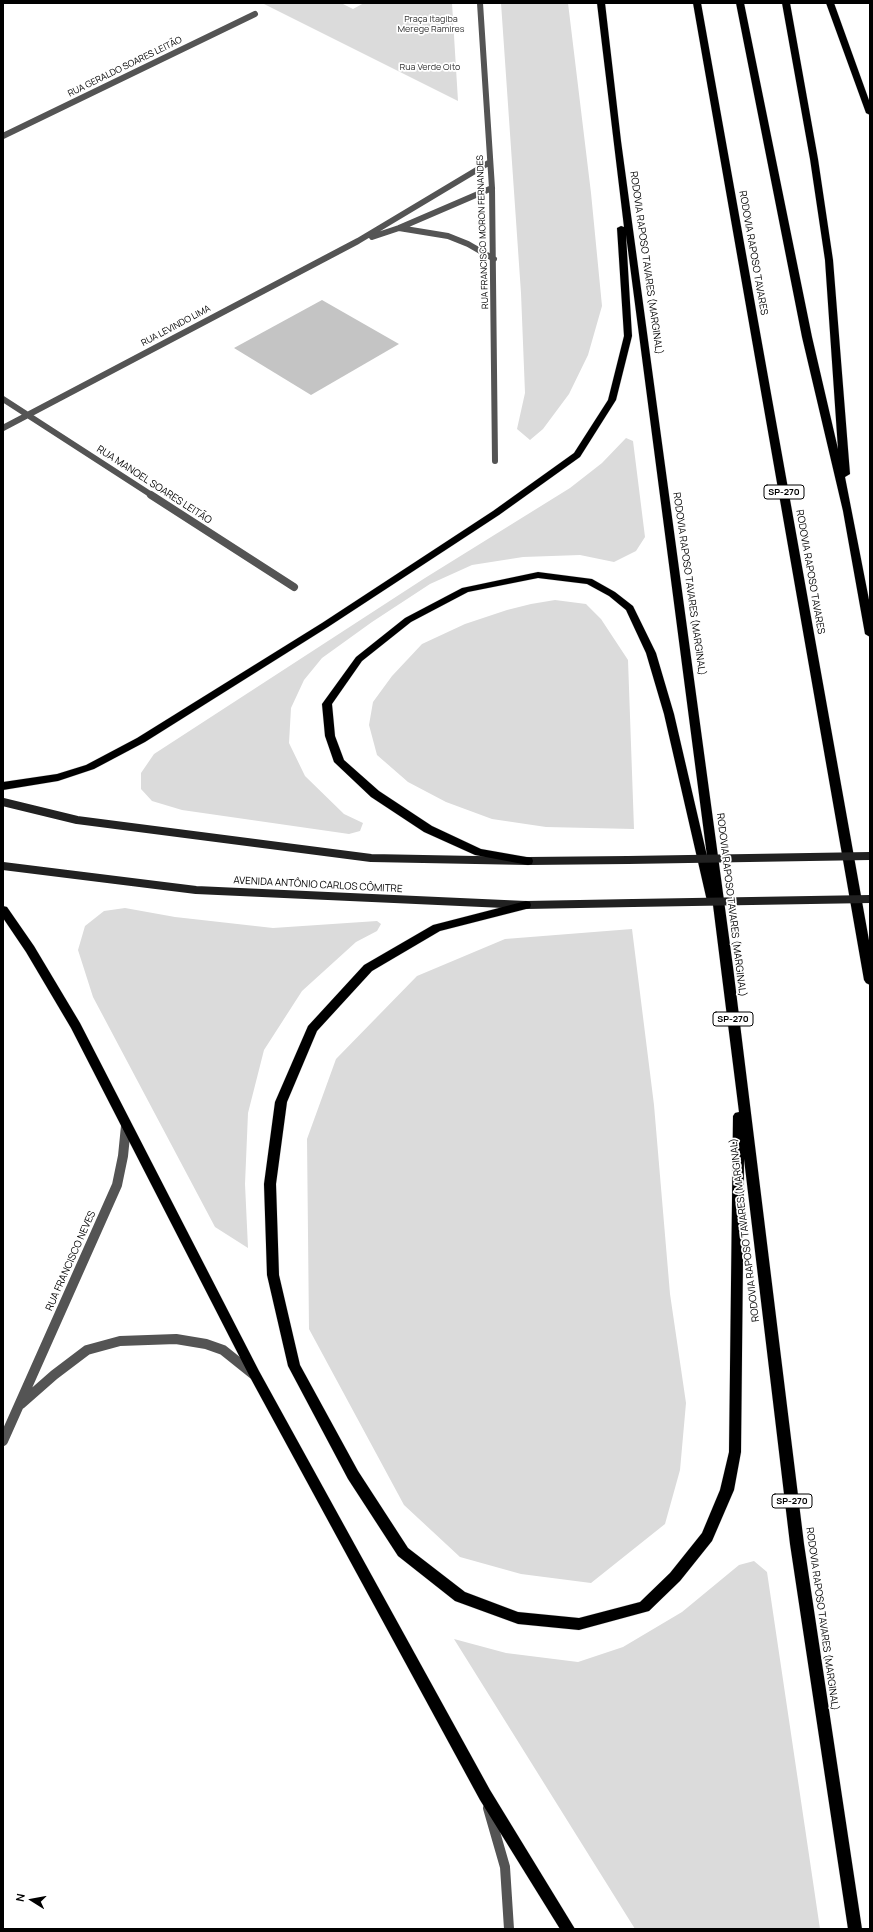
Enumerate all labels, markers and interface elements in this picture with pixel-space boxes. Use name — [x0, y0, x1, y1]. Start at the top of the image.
park label: Praça Itagiba Merege Ramires — [397, 14, 465, 35]
street label: RUA GERALDO SOARES LEITÃO — [66, 35, 184, 99]
park label: Rua Verde Oito — [400, 62, 460, 72]
street label: RUA FRANCISCO MORON FERNANDES — [475, 155, 491, 309]
street label: RODOVIA RAPOSO TAVARES (MARGINAL) — [627, 171, 665, 355]
street label: RODOVIA RAPOSO TAVARES — [736, 190, 770, 316]
street label: RUA LEVINDO LIMA — [139, 303, 213, 349]
street label: RUA MANOEL SOARES LEITÃO — [94, 443, 214, 527]
road number: SP-270 — [764, 485, 804, 499]
street label: RODOVIA RAPOSO TAVARES (MARGINAL) — [670, 492, 708, 676]
street label: RODOVIA RAPOSO TAVARES — [793, 509, 827, 635]
street label: RODOVIA RAPOSO TAVARES (MARGINAL) — [714, 812, 748, 998]
street label: AVENIDA ANTÔNIO CARLOS CÔMITRE — [233, 875, 403, 895]
road number: SP-270 — [713, 1012, 753, 1026]
street label: RODOVIA RAPOSO TAVARES (MARGINAL) — [728, 1137, 762, 1323]
street label: RUA FRANCISCO NEVES — [44, 1209, 98, 1313]
road number: SP-270 — [772, 1494, 812, 1508]
street label: RODOVIA RAPOSO TAVARES (MARGINAL) — [803, 1527, 841, 1711]
north arrow — [12, 1880, 52, 1920]
text: N — [12, 1892, 28, 1903]

